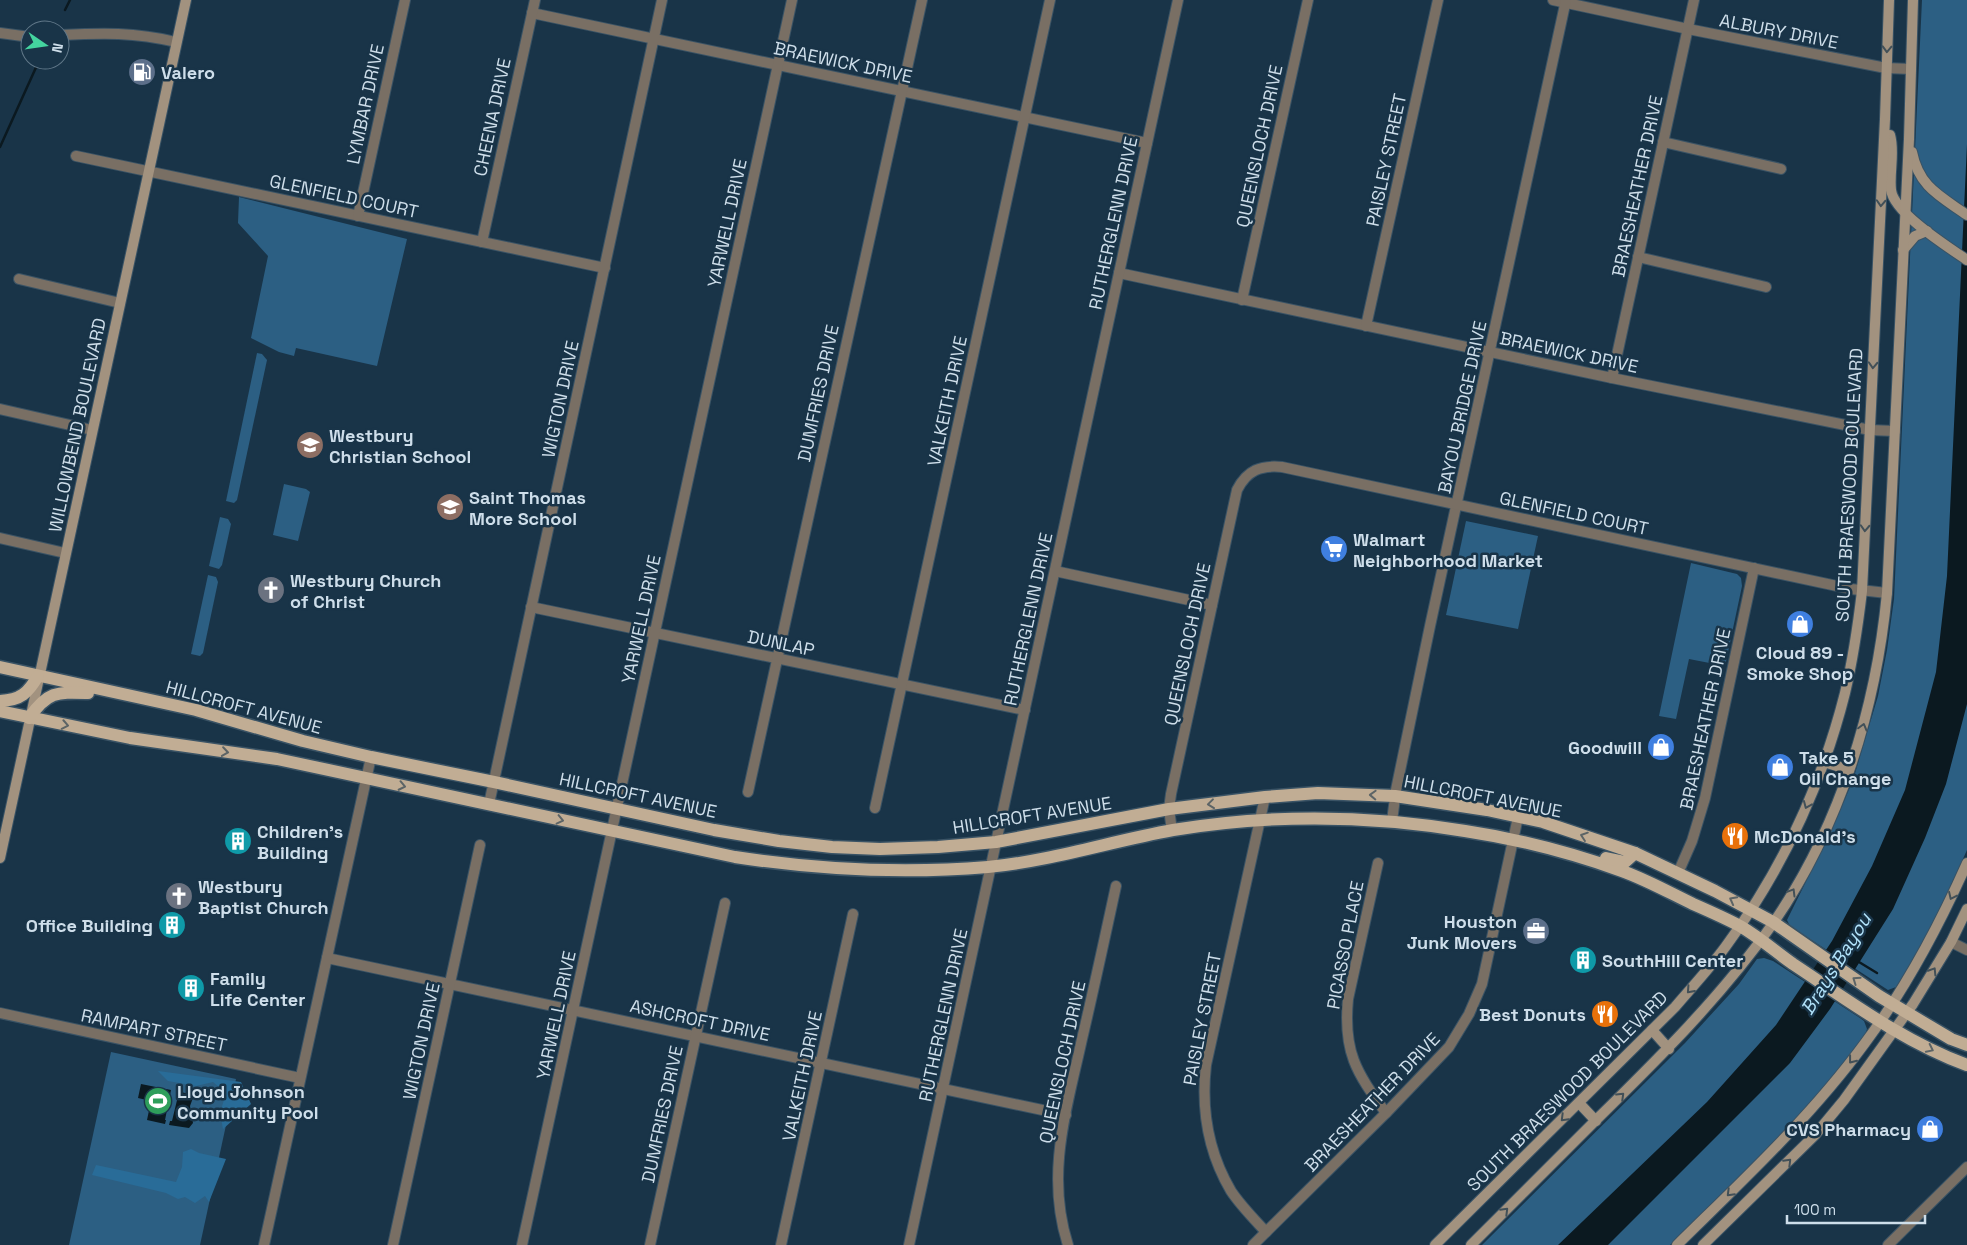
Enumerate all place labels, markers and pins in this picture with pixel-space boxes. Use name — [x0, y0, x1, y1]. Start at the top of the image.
fuel station icon: Valero — [127, 57, 157, 87]
place label: Valero — [161, 61, 215, 84]
place label: Westbury Christian School — [329, 424, 471, 468]
school or university icon: Westbury Christian School — [295, 430, 325, 460]
place label: Saint Thomas More School — [469, 486, 586, 530]
school or university icon: Saint Thomas More School — [435, 492, 465, 522]
place label: Walmart Neighborhood Market — [1353, 528, 1543, 572]
supermarket icon: Walmart Neighborhood Market — [1319, 534, 1349, 564]
place label: Westbury Church of Christ — [290, 569, 441, 613]
church icon: Westbury Church of Christ — [256, 575, 286, 605]
shop icon: Cloud 89 - Smoke Shop — [1785, 609, 1815, 639]
place label: Cloud 89 - Smoke Shop — [1747, 641, 1853, 685]
shop icon: Goodwill — [1646, 732, 1676, 762]
place label: Goodwill — [1568, 736, 1642, 759]
place label: Take 5 Oil Change — [1799, 746, 1891, 790]
shop icon: Take 5 Oil Change — [1765, 752, 1795, 782]
place label: Children's Building — [257, 820, 343, 864]
restaurant icon: McDonald's — [1720, 821, 1750, 851]
place label: McDonald's — [1754, 825, 1856, 848]
building icon: Children's Building — [223, 826, 253, 856]
place label: Westbury Baptist Church — [198, 875, 329, 919]
church icon: Westbury Baptist Church — [164, 881, 194, 911]
building icon: Office Building — [157, 910, 187, 940]
place label: Houston Junk Movers — [1407, 910, 1517, 954]
place label: Office Building — [26, 914, 153, 937]
office icon: Houston Junk Movers — [1521, 916, 1551, 946]
building icon: SouthHill Center — [1568, 945, 1598, 975]
place label: SouthHill Center — [1602, 949, 1743, 972]
place label: Family Life Center — [210, 967, 305, 1011]
building icon: Family Life Center — [176, 973, 206, 1003]
restaurant icon: Best Donuts — [1590, 999, 1620, 1029]
place label: Best Donuts — [1479, 1003, 1586, 1026]
place label: Lloyd Johnson Community Pool — [177, 1080, 319, 1124]
sports icon: Lloyd Johnson Community Pool — [143, 1086, 173, 1116]
shop icon: CVS Pharmacy — [1915, 1114, 1945, 1144]
place label: CVS Pharmacy — [1786, 1118, 1911, 1141]

